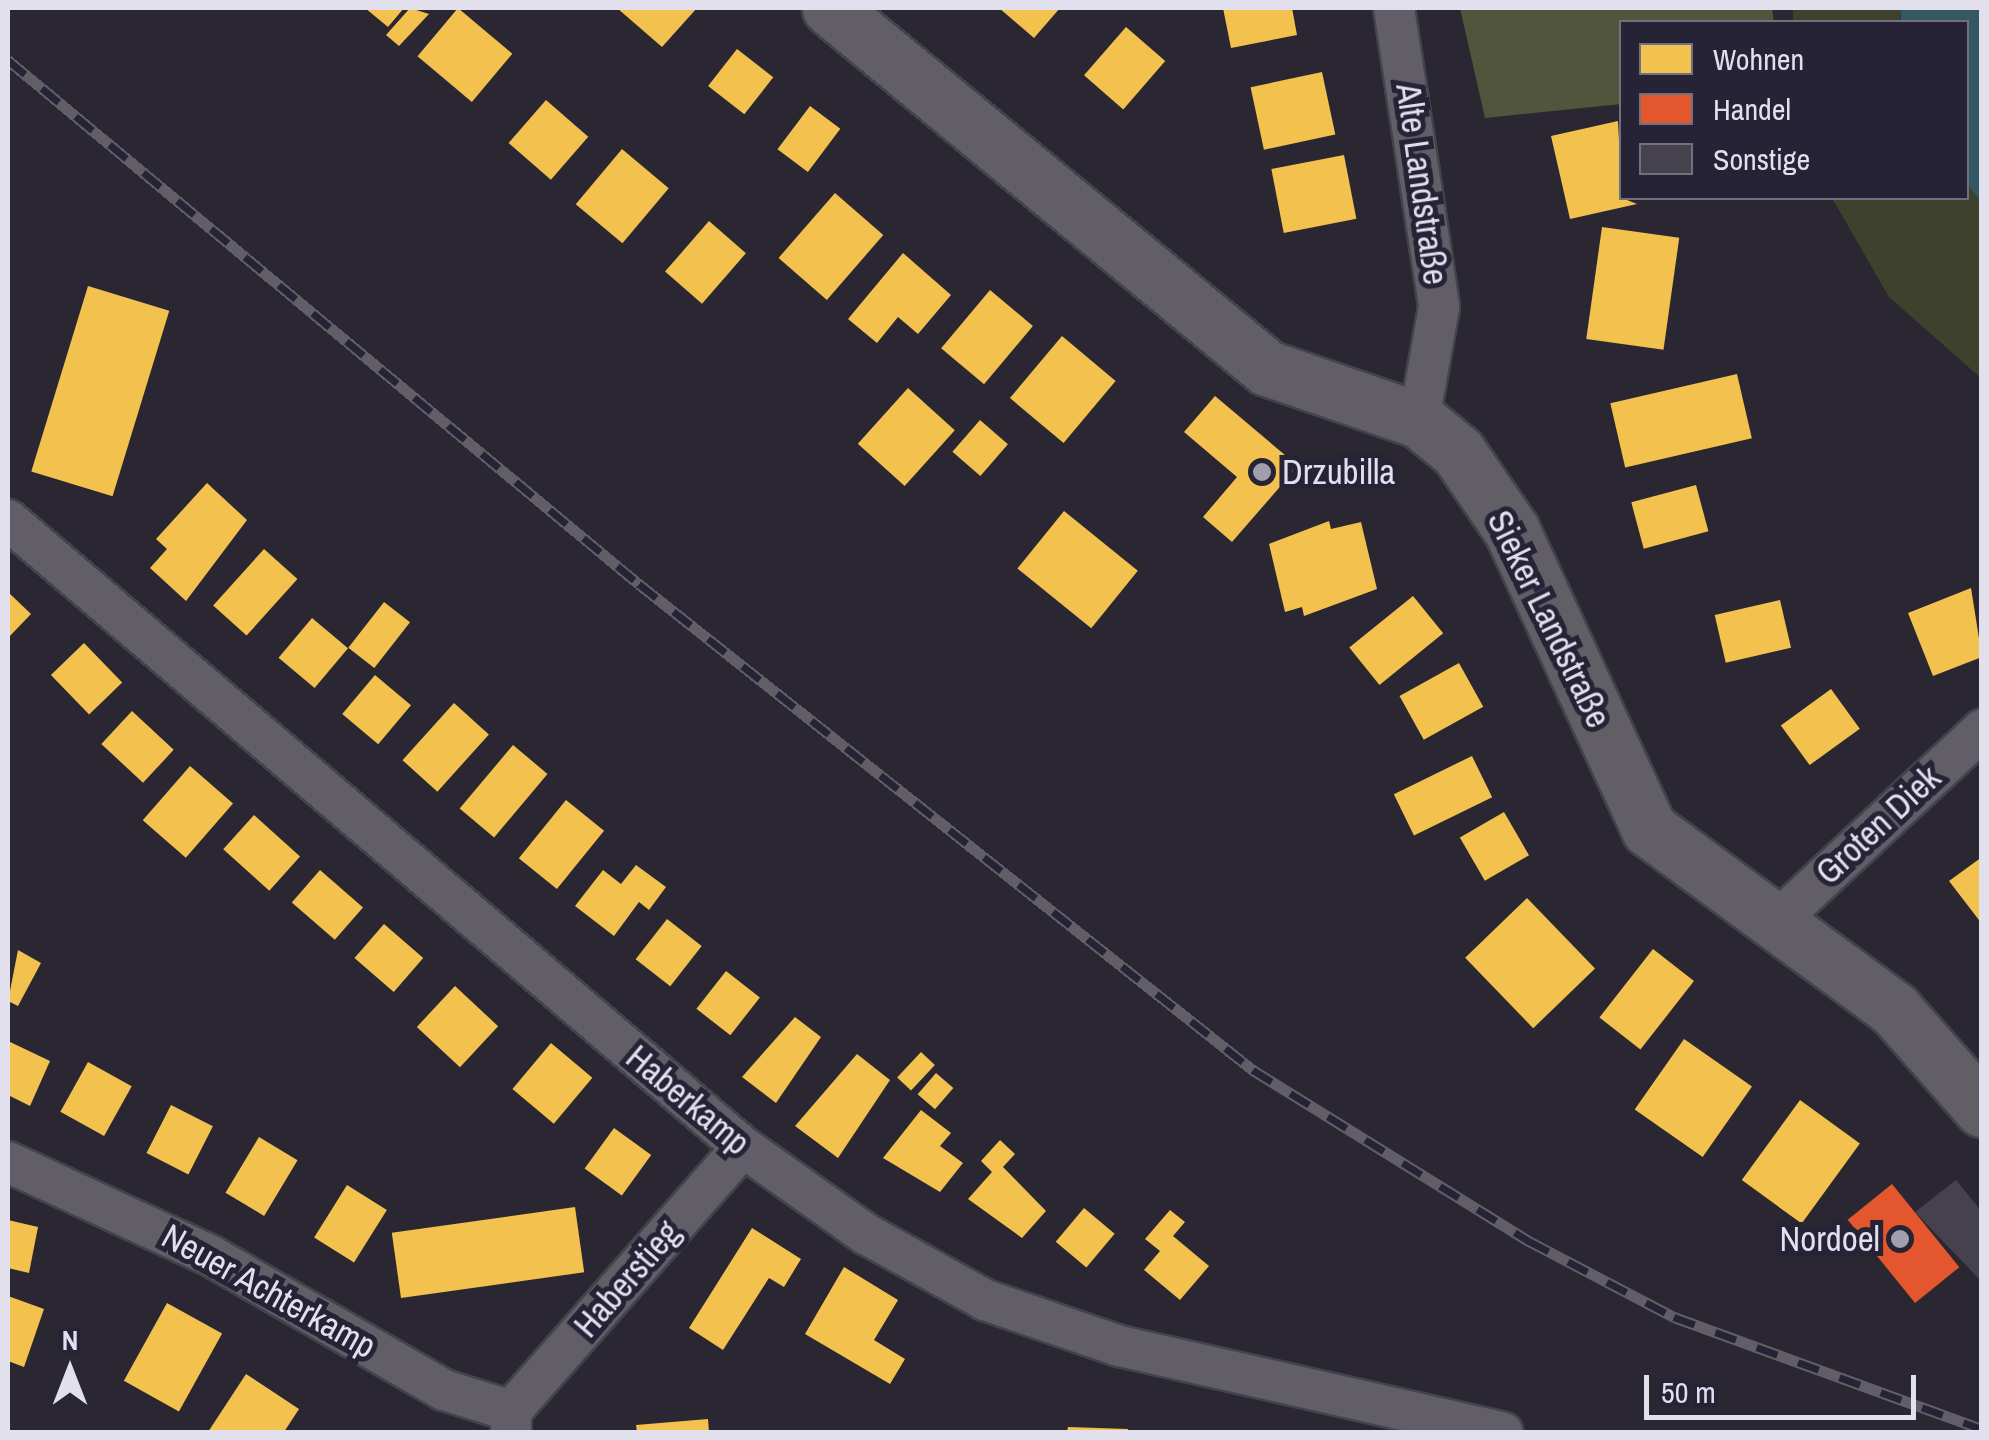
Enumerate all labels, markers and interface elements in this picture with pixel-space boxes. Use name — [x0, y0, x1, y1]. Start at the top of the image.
legend — [1619, 20, 1969, 200]
text: Wohnen — [1713, 39, 1804, 79]
street label: Alte Landstraße — [1387, 81, 1457, 287]
text: Handel — [1713, 89, 1791, 129]
text: Sonstige — [1713, 139, 1810, 179]
place label: Drzubilla — [1282, 451, 1395, 493]
marker: Drzubilla — [1251, 461, 1273, 483]
street label: Sieker Landstraße — [1478, 504, 1620, 734]
street label: Groten Diek — [1807, 757, 1949, 893]
street label: Haberkamp — [618, 1036, 758, 1164]
street label: Haberstieg — [565, 1212, 689, 1346]
street label: Neuer Achterkamp — [154, 1215, 384, 1367]
place label: Nordoel — [1780, 1218, 1880, 1260]
marker: Nordoel — [1889, 1228, 1911, 1250]
north arrow — [20, 1320, 120, 1420]
text: N — [62, 1321, 78, 1359]
scale bar — [1649, 1355, 1922, 1417]
text: 50 m — [1661, 1372, 1716, 1412]

